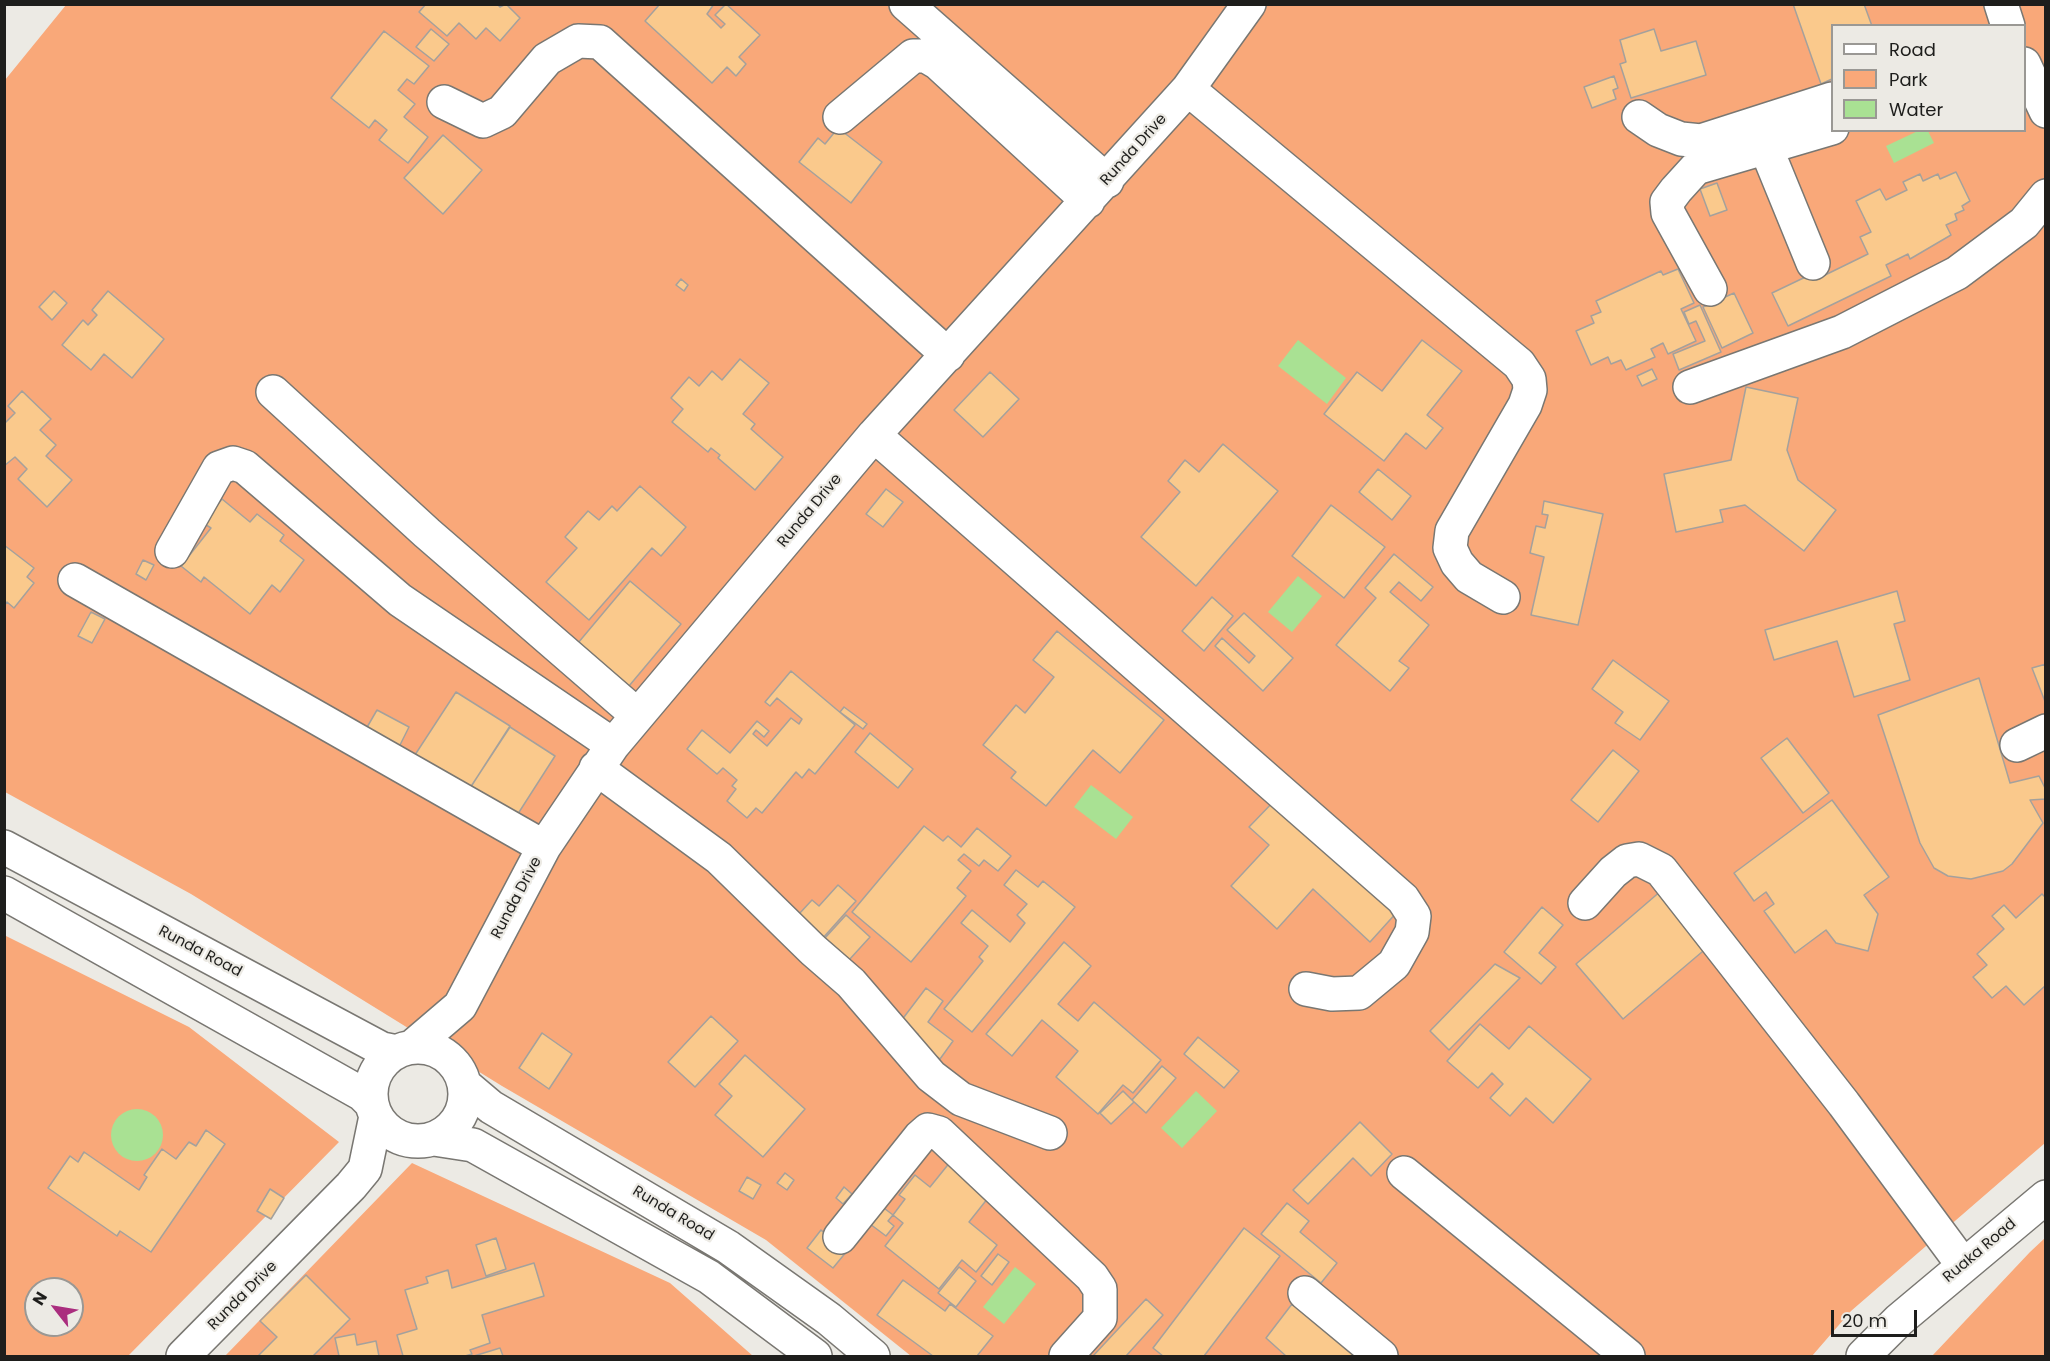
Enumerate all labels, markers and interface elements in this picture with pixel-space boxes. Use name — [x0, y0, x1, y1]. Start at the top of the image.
legend — [1831, 24, 2026, 132]
text: Road — [1889, 37, 1936, 62]
text: Park — [1889, 67, 1928, 92]
text: Water — [1889, 97, 1943, 122]
street label: Runda Drive — [1097, 110, 1171, 190]
street label: Runda Drive — [774, 471, 846, 551]
street label: Runda Drive — [488, 854, 546, 942]
street label: Runda Road — [155, 923, 245, 981]
street label: Runda Road — [629, 1183, 717, 1245]
street label: Ruaka Road — [1940, 1215, 2020, 1287]
street label: Runda Drive — [205, 1258, 281, 1334]
north arrow — [24, 1277, 84, 1337]
text: N — [27, 1287, 53, 1310]
scale bar — [1834, 1298, 1920, 1336]
text: 20 m — [1842, 1308, 1887, 1333]

